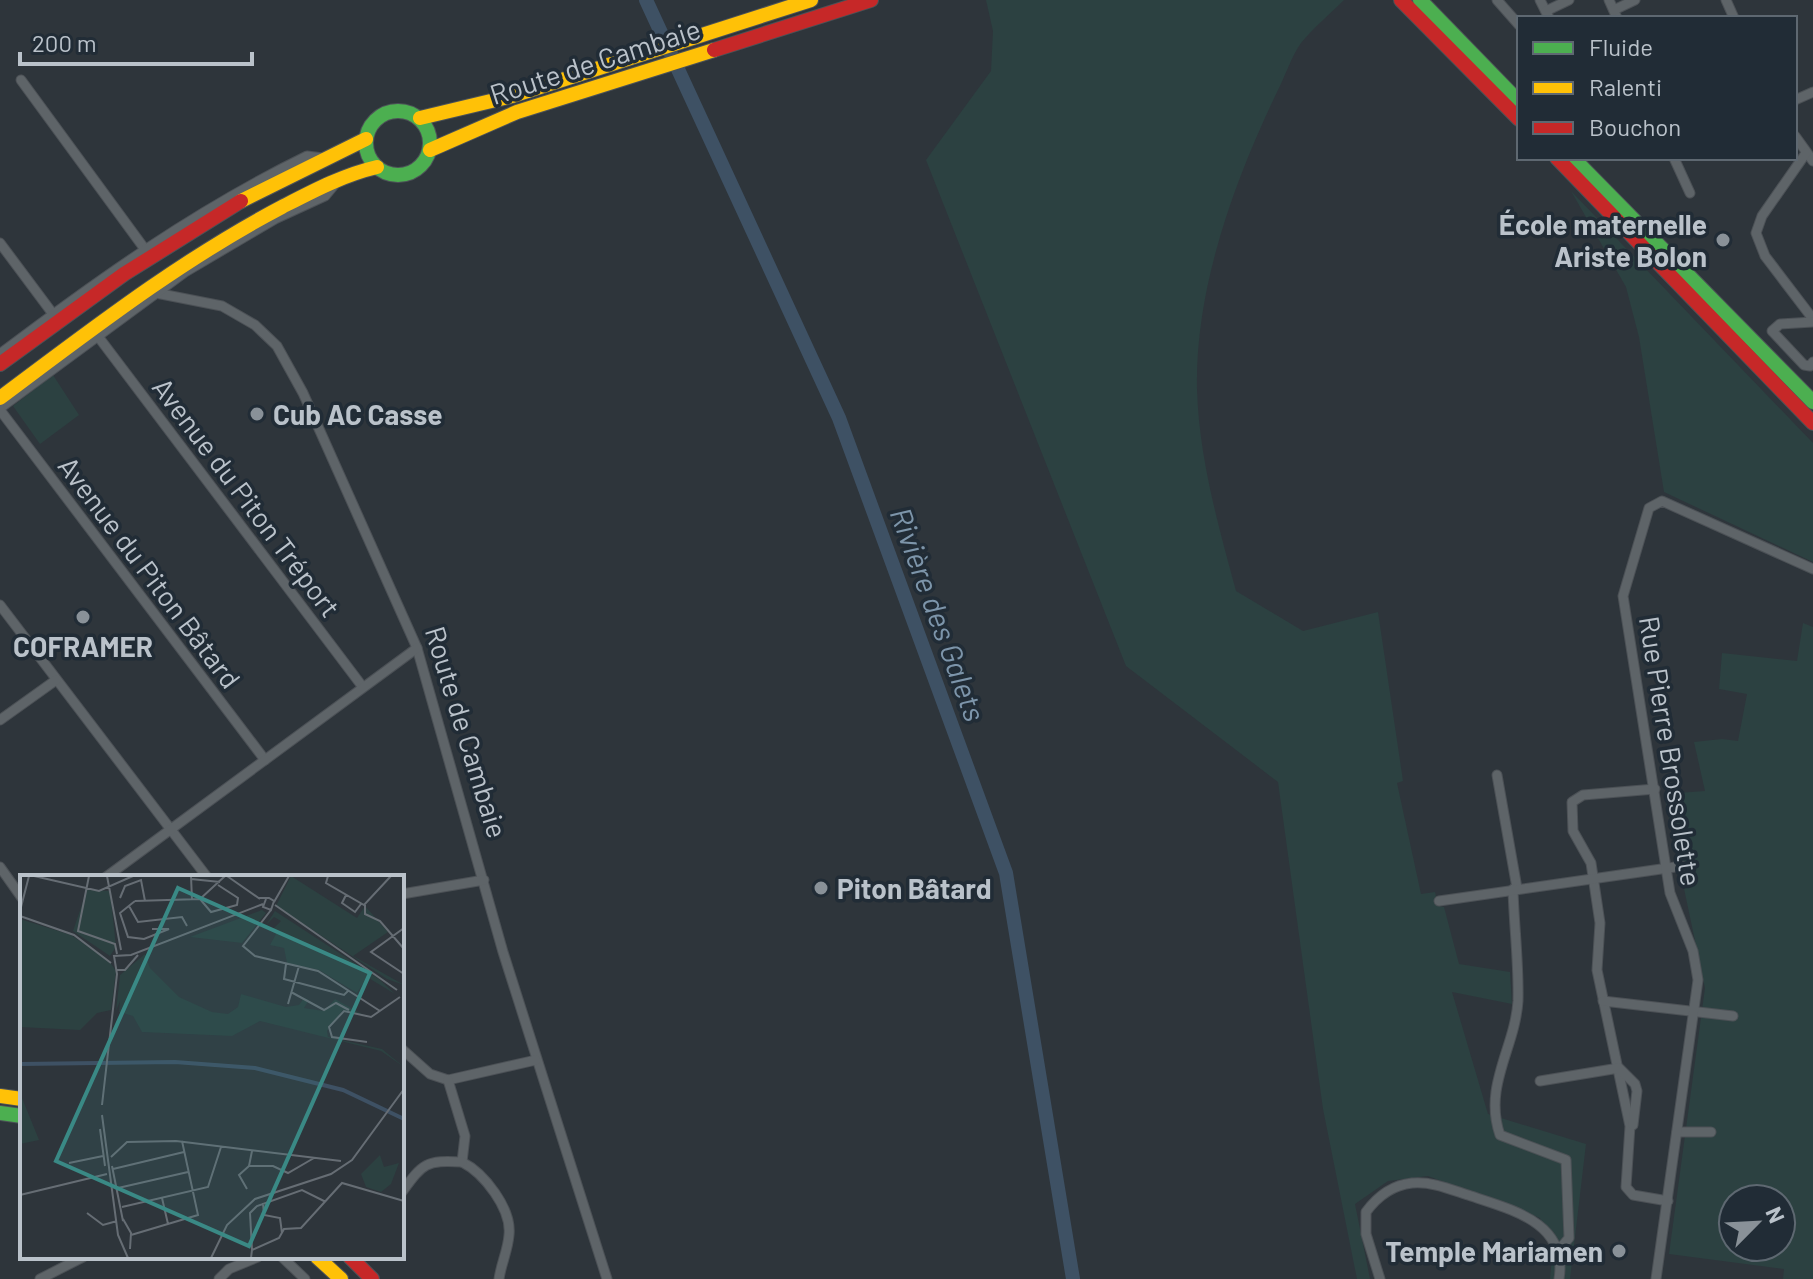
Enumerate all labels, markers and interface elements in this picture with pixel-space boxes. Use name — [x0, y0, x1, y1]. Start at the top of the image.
street label: Route de Cambaie — [485, 11, 705, 111]
scale bar — [20, 16, 252, 66]
legend — [1517, 16, 1797, 160]
text: 200 m — [32, 28, 97, 57]
text: Fluide — [1589, 32, 1653, 61]
text: Ralenti — [1589, 72, 1662, 101]
text: Bouchon — [1589, 112, 1681, 141]
place label: École maternelle Ariste Bolon — [1499, 207, 1707, 273]
marker: École maternelle Ariste Bolon — [1714, 231, 1732, 249]
street label: Avenue du Piton Tréport — [146, 371, 348, 623]
place label: Cub AC Casse — [273, 397, 443, 431]
marker: Cub AC Casse — [248, 405, 266, 423]
street label: Avenue du Piton Bâtard — [52, 449, 248, 695]
water label: Rivière des Galets — [884, 502, 994, 726]
marker: COFRAMER — [74, 608, 92, 626]
street label: Rue Pierre Brossolette — [1633, 614, 1709, 888]
street label: Route de Cambaie — [419, 622, 515, 842]
place label: COFRAMER — [13, 629, 153, 663]
place label: Piton Bâtard — [837, 871, 992, 905]
inset map — [20, 875, 404, 1259]
marker: Piton Bâtard — [812, 879, 830, 897]
north arrow — [1717, 1183, 1797, 1263]
text: N — [1761, 1202, 1791, 1226]
place label: Temple Mariamen — [1385, 1234, 1603, 1268]
marker: Temple Mariamen — [1610, 1242, 1628, 1260]

